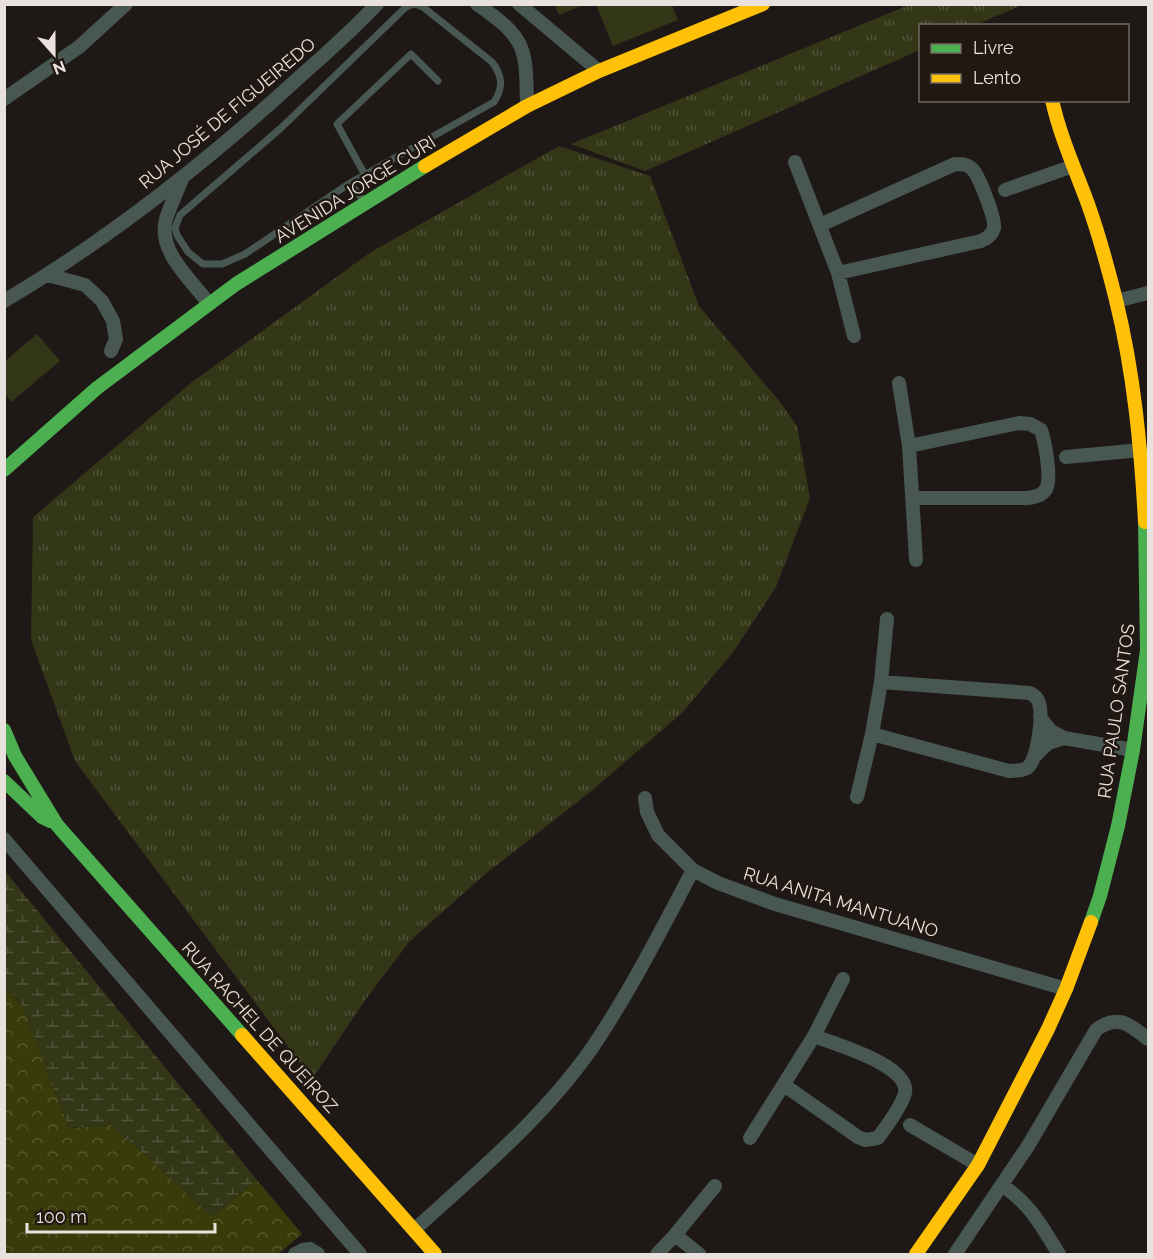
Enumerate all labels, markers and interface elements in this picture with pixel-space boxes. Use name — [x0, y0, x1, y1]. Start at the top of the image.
north arrow — [24, 24, 84, 84]
legend — [919, 24, 1129, 102]
street label: RUA JOSÉ DE FIGUEIREDO — [134, 32, 319, 193]
text: Livre — [973, 37, 1014, 58]
text: N — [50, 56, 68, 79]
text: Lento — [973, 67, 1021, 88]
street label: AVENIDA JORGE CURI — [271, 131, 439, 247]
street label: RUA PAULO SANTOS — [1093, 622, 1139, 800]
street label: RUA ANITA MANTUANO — [741, 862, 941, 942]
street label: RUA RACHEL DE QUEIROZ — [178, 937, 342, 1117]
scale bar — [27, 1196, 214, 1234]
text: 100 m — [36, 1206, 87, 1227]

